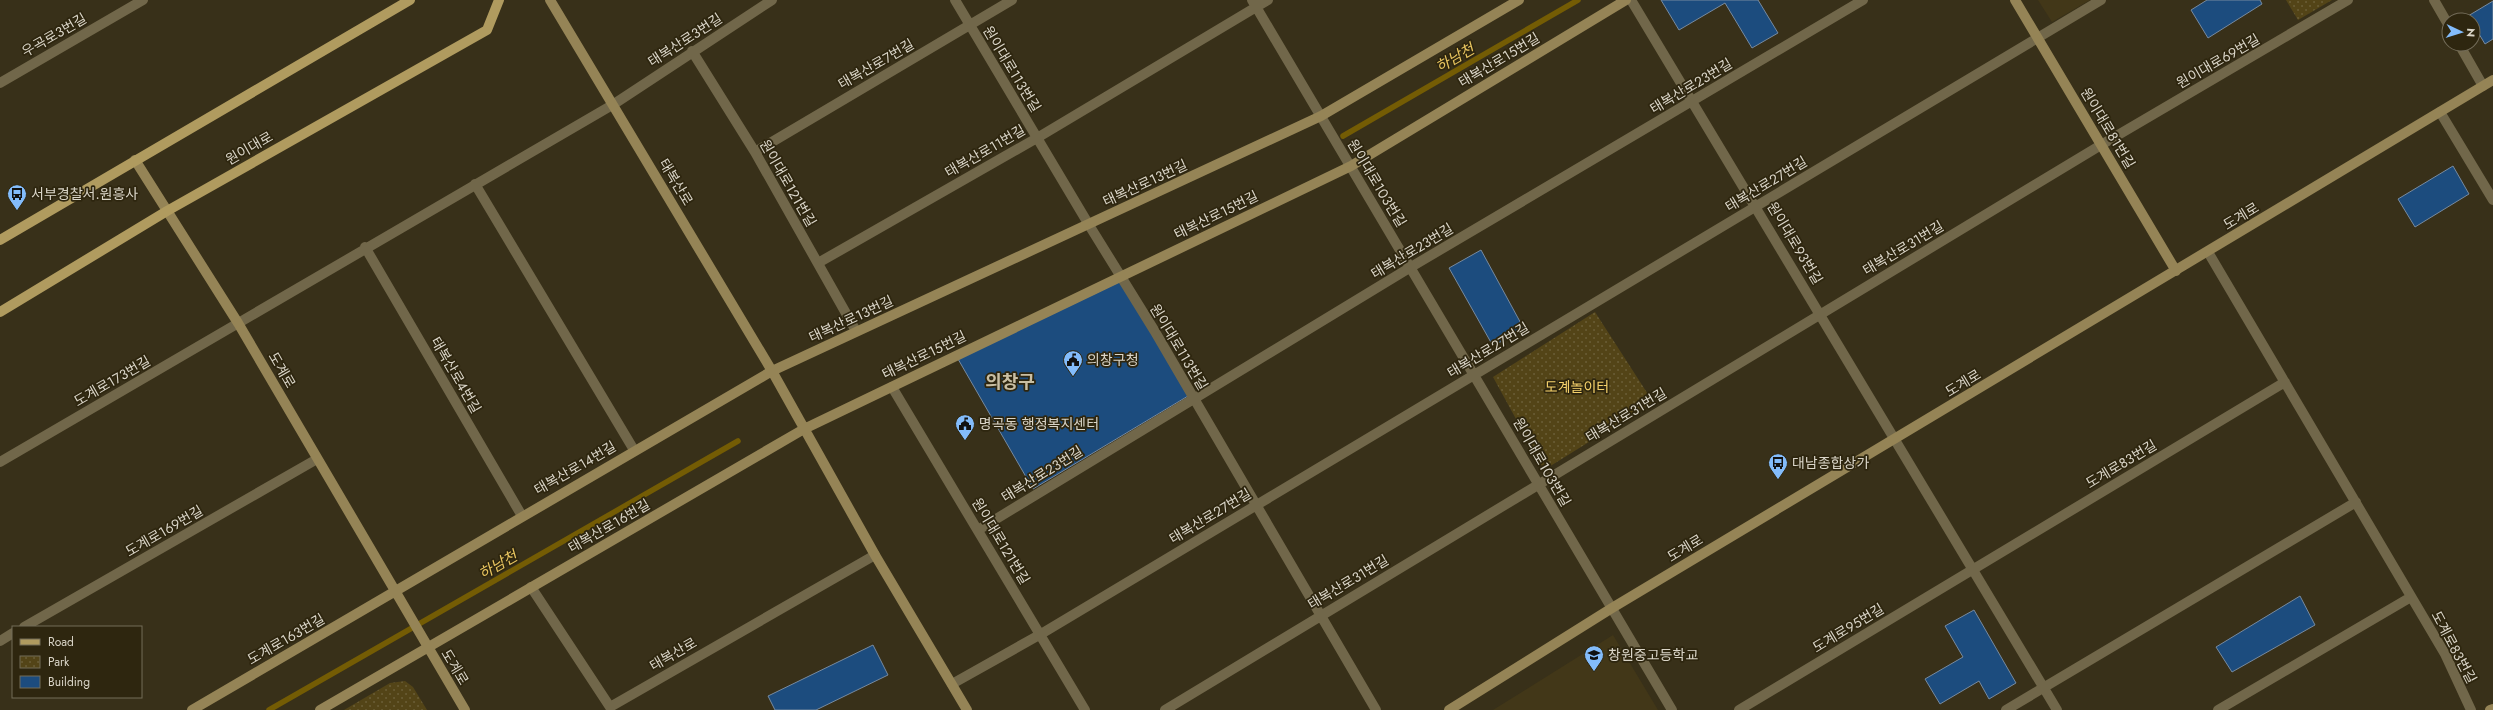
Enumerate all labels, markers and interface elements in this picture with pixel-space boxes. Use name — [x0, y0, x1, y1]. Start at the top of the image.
street label: 우곡로3번길 — [18, 8, 90, 62]
street label: 태복산로3번길 — [644, 8, 726, 72]
north arrow — [2441, 12, 2481, 52]
street label: 원이대로113번길 — [978, 22, 1046, 116]
street label: 태복산로15번길 — [1455, 28, 1543, 92]
text: N — [2463, 28, 2479, 38]
street label: 원이대로69번길 — [2173, 29, 2263, 93]
street label: 태복산로7번길 — [834, 34, 918, 94]
water label: 하남천 — [1432, 37, 1480, 78]
street label: 태복산로23번길 — [1646, 54, 1736, 118]
street label: 원이대로81번길 — [2076, 84, 2140, 172]
street label: 태복산로11번길 — [941, 120, 1029, 182]
street label: 원이대로 — [222, 126, 276, 170]
street label: 원이대로103번길 — [1343, 135, 1411, 231]
street label: 원이대로121번길 — [755, 136, 821, 230]
street label: 태복산로27번길 — [1721, 152, 1811, 216]
street label: 태복산로 — [654, 155, 698, 209]
street label: 태복산로13번길 — [1099, 155, 1191, 211]
bus stop icon: 서부경찰서.원흥사 — [6, 183, 28, 211]
place label: 서부경찰서.원흥사 — [31, 184, 138, 204]
street label: 태복산로15번길 — [1171, 186, 1261, 244]
street label: 도계로 — [2219, 197, 2263, 235]
street label: 원이대로93번길 — [1762, 198, 1828, 288]
street label: 태복산로31번길 — [1859, 216, 1947, 280]
street label: 태복산로23번길 — [1367, 219, 1457, 283]
street label: 태복산로13번길 — [805, 291, 897, 347]
street label: 원이대로113번길 — [1145, 300, 1213, 394]
street label: 태복산로27번길 — [1443, 318, 1533, 382]
street label: 태복산로15번길 — [879, 326, 969, 384]
street label: 태복산로4번길 — [426, 333, 486, 417]
street label: 도계로 — [264, 348, 300, 392]
public building icon: 의창구청 — [1062, 349, 1084, 377]
place label: 의창구청 — [1087, 350, 1139, 370]
street label: 도계로173번길 — [70, 351, 154, 411]
street label: 도계로 — [1941, 364, 1985, 402]
district label: 의창구 — [985, 369, 1035, 395]
park label: 도계놀이터 — [1545, 377, 1609, 397]
street label: 태복산로31번길 — [1582, 383, 1670, 447]
public building icon: 명곡동 행정복지센터 — [954, 413, 976, 441]
place label: 명곡동 행정복지센터 — [979, 414, 1099, 434]
street label: 원이대로103번길 — [1508, 414, 1576, 510]
street label: 도계로83번길 — [2082, 435, 2160, 493]
street label: 태복산로14번길 — [530, 436, 620, 500]
street label: 태복산로23번길 — [997, 441, 1087, 507]
bus stop icon: 대남종합상가 — [1767, 452, 1789, 480]
place label: 대남종합상가 — [1792, 453, 1869, 473]
street label: 태복산로27번길 — [1165, 484, 1255, 548]
street label: 태복산로16번길 — [564, 494, 654, 558]
street label: 원이대로121번길 — [967, 494, 1035, 588]
street label: 도계로169번길 — [121, 501, 207, 561]
street label: 도계로 — [1663, 529, 1707, 567]
water label: 하남천 — [475, 544, 523, 585]
street label: 태복산로31번길 — [1304, 550, 1392, 614]
street label: 도계로95번길 — [1808, 599, 1888, 657]
street label: 도계로83번길 — [2426, 607, 2482, 687]
street label: 도계로163번길 — [244, 609, 328, 669]
legend — [12, 626, 142, 698]
street label: 태복산로 — [646, 632, 700, 676]
text: Road — [48, 633, 74, 651]
school or university icon: 창원중고등학교 — [1583, 644, 1605, 672]
street label: 도계로 — [436, 645, 474, 689]
place label: 창원중고등학교 — [1608, 645, 1698, 665]
text: Park — [48, 653, 70, 671]
text: Building — [48, 673, 90, 691]

